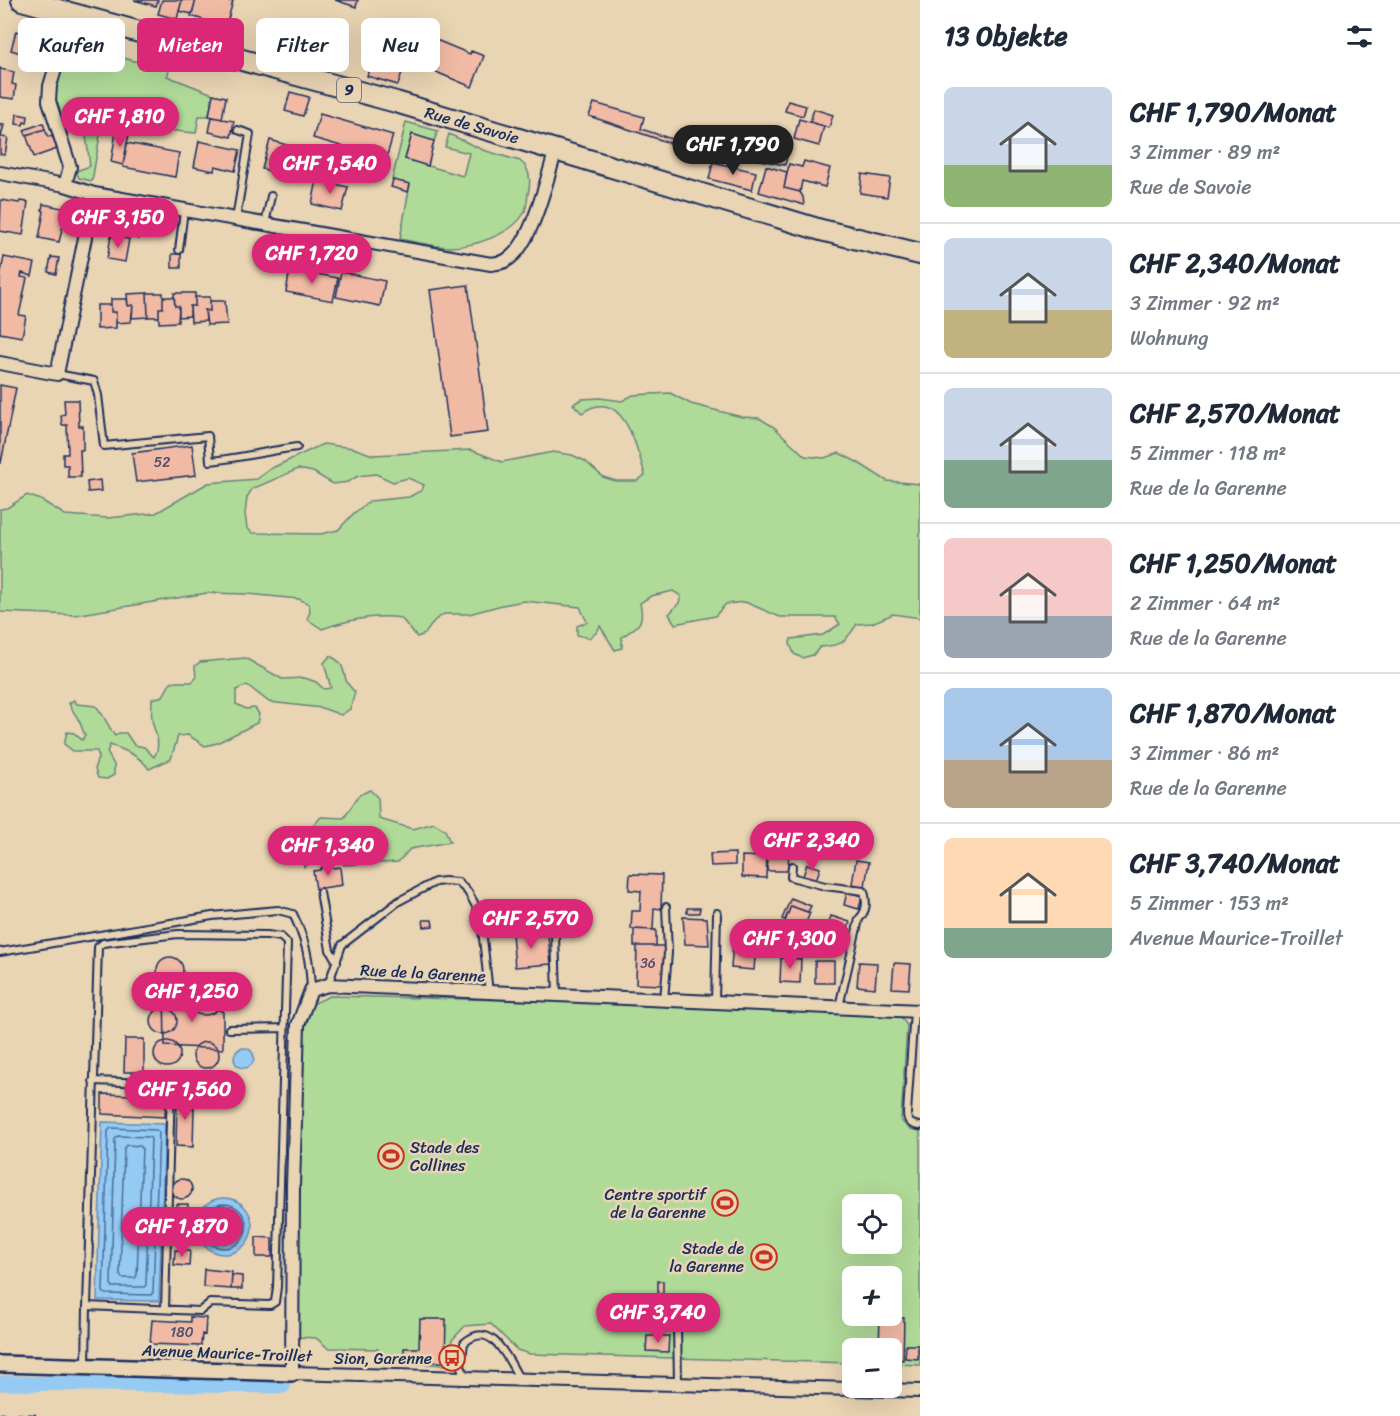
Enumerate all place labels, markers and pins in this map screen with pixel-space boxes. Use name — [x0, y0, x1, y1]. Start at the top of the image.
pin: CHF 1,810 — [51, 97, 189, 148]
pin: CHF 1,790 — [664, 125, 802, 176]
pin: CHF 1,540 — [261, 144, 399, 195]
pin: CHF 3,150 — [49, 198, 187, 249]
pin: CHF 1,720 — [243, 234, 381, 285]
pin: CHF 2,340 — [743, 821, 881, 872]
pin: CHF 1,340 — [259, 826, 397, 877]
pin: CHF 2,570 — [462, 899, 600, 950]
pin: CHF 1,300 — [721, 919, 859, 970]
pin: CHF 1,250 — [123, 972, 261, 1023]
pin: CHF 1,560 — [116, 1070, 254, 1121]
place label: Stade des Collines — [410, 1133, 480, 1180]
sports icon: Stade des Collines — [376, 1141, 406, 1171]
place label: Centre sportif de la Garenne — [605, 1180, 708, 1227]
sports icon: Centre sportif de la Garenne — [710, 1188, 740, 1218]
pin: CHF 1,870 — [113, 1207, 251, 1258]
place label: Stade de la Garenne — [669, 1234, 744, 1281]
sports icon: Stade de la Garenne — [749, 1242, 779, 1272]
pin: CHF 3,740 — [589, 1293, 727, 1344]
bus stop icon: Sion, Garenne — [437, 1343, 467, 1373]
place label: Sion, Garenne — [334, 1344, 432, 1373]

